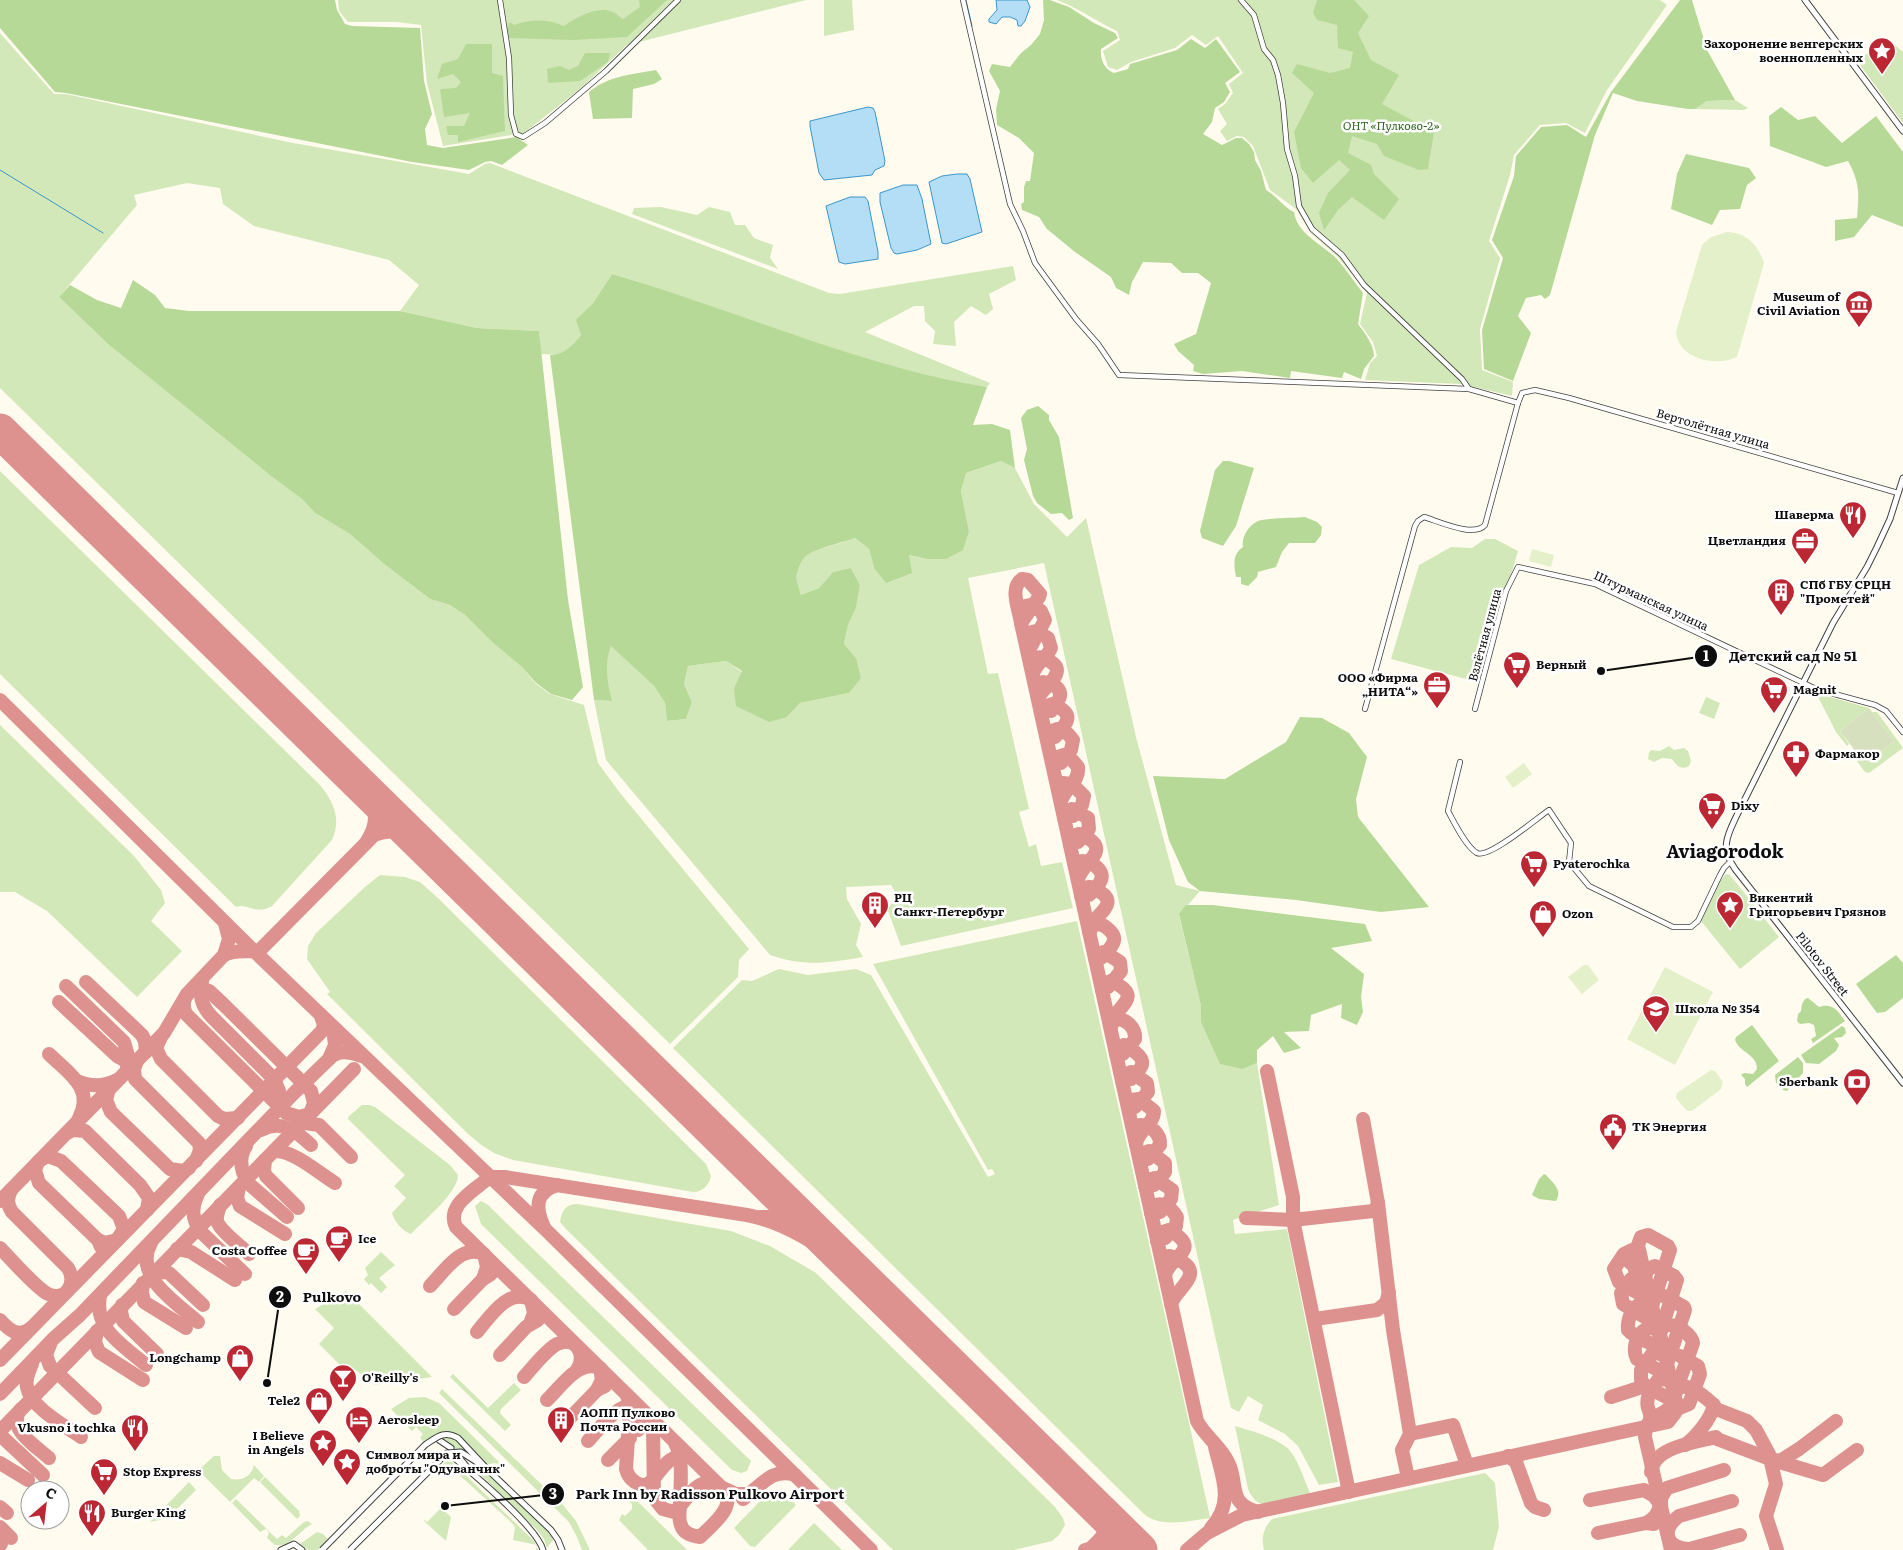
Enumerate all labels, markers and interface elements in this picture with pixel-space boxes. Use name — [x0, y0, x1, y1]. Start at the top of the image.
place label: Захоронение венгерских военнопленных — [1704, 34, 1864, 66]
place icon: Захоронение венгерских военнопленных — [1867, 36, 1897, 75]
park label: ОНТ «Пулково-2» — [1343, 116, 1439, 134]
place label: Museum of Civil Aviation — [1757, 287, 1842, 319]
museum icon: Museum of Civil Aviation — [1844, 289, 1874, 328]
street label: Вертолётная улица — [1654, 403, 1773, 453]
restaurant icon: Шаверма — [1838, 500, 1868, 539]
place label: Шаверма — [1775, 505, 1834, 523]
office icon: Цветландия — [1790, 526, 1820, 565]
place label: Цветландия — [1708, 531, 1786, 549]
street label: Штурманская улица — [1591, 566, 1712, 635]
place label: СПб ГБУ СРЦН "Прометей" — [1800, 575, 1891, 607]
building icon: СПб ГБУ СРЦН "Прометей" — [1766, 577, 1796, 616]
street label: Взлётная улица — [1463, 586, 1505, 683]
callout: Детский сад № 51 — [1694, 642, 1867, 671]
text: 1 — [1703, 643, 1709, 666]
text: Детский сад № 51 — [1729, 645, 1857, 665]
supermarket icon: Верный — [1502, 650, 1532, 689]
place label: Верный — [1536, 655, 1587, 673]
place label: ООО «Фирма „НИТА“» — [1338, 668, 1418, 700]
office icon: ООО «Фирма „НИТА“» — [1422, 670, 1452, 709]
supermarket icon: Magnit — [1759, 675, 1789, 714]
place label: Magnit — [1793, 680, 1837, 698]
pharmacy icon: Фармакор — [1781, 739, 1811, 778]
place label: Фармакор — [1815, 744, 1880, 762]
supermarket icon: Dixy — [1697, 791, 1727, 830]
place label: Dixy — [1731, 796, 1760, 814]
district label: Aviagorodok — [1666, 837, 1785, 864]
supermarket icon: Pyaterochka — [1519, 849, 1549, 888]
place label: Pyaterochka — [1553, 854, 1630, 872]
place label: РЦ Санкт-Петербург — [894, 888, 1005, 920]
place label: Викентий Григорьевич Грязнов — [1749, 888, 1886, 920]
building icon: РЦ Санкт-Петербург — [860, 890, 890, 929]
place icon: Викентий Григорьевич Грязнов — [1715, 890, 1745, 929]
shop icon: Ozon — [1528, 899, 1558, 938]
place label: Ozon — [1562, 904, 1594, 922]
street label: Pilotov Street — [1792, 927, 1854, 1000]
school or university icon: Школа № 354 — [1641, 994, 1671, 1033]
place label: Школа № 354 — [1675, 999, 1761, 1017]
bank icon: Sberbank — [1842, 1067, 1872, 1106]
place label: Sberbank — [1779, 1072, 1839, 1090]
public building icon: ТК Энергия — [1598, 1112, 1628, 1151]
place label: ТК Энергия — [1632, 1117, 1707, 1135]
cafe icon: Ice — [324, 1224, 354, 1263]
place label: Ice — [358, 1229, 376, 1247]
cafe icon: Costa Coffee — [291, 1236, 321, 1275]
place label: Costa Coffee — [212, 1241, 287, 1259]
callout: Pulkovo — [267, 1282, 371, 1311]
text: 2 — [276, 1284, 284, 1307]
text: Pulkovo — [303, 1286, 362, 1306]
shop icon: Longchamp — [225, 1343, 255, 1382]
place label: Longchamp — [149, 1348, 221, 1366]
bar icon: O'Reilly's — [328, 1363, 358, 1402]
place label: O'Reilly's — [362, 1368, 418, 1386]
shop icon: Tele2 — [304, 1386, 334, 1425]
place label: Tele2 — [268, 1391, 301, 1409]
place label: АОПП Пулково Почта России — [580, 1403, 676, 1435]
hotel icon: Aerosleep — [344, 1405, 374, 1444]
building icon: АОПП Пулково Почта России — [546, 1405, 576, 1444]
place label: Aerosleep — [378, 1410, 439, 1428]
restaurant icon: Vkusno i tochka — [120, 1413, 150, 1452]
place label: Vkusno i tochka — [17, 1418, 116, 1436]
place label: I Believe in Angels — [248, 1426, 304, 1458]
place icon: I Believe in Angels — [308, 1428, 338, 1467]
place label: Символ мира и доброты "Одуванчик" — [366, 1445, 505, 1477]
place icon: Символ мира и доброты "Одуванчик" — [332, 1447, 362, 1486]
supermarket icon: Stop Express — [89, 1457, 119, 1496]
place label: Stop Express — [123, 1462, 201, 1480]
north arrow — [20, 1480, 70, 1530]
callout: Park Inn by Radisson Pulkovo Airport — [541, 1480, 855, 1509]
text: С — [42, 1481, 61, 1504]
text: 3 — [549, 1481, 557, 1504]
text: Park Inn by Radisson Pulkovo Airport — [576, 1483, 845, 1503]
restaurant icon: Burger King — [77, 1498, 107, 1537]
place label: Burger King — [111, 1503, 186, 1521]

